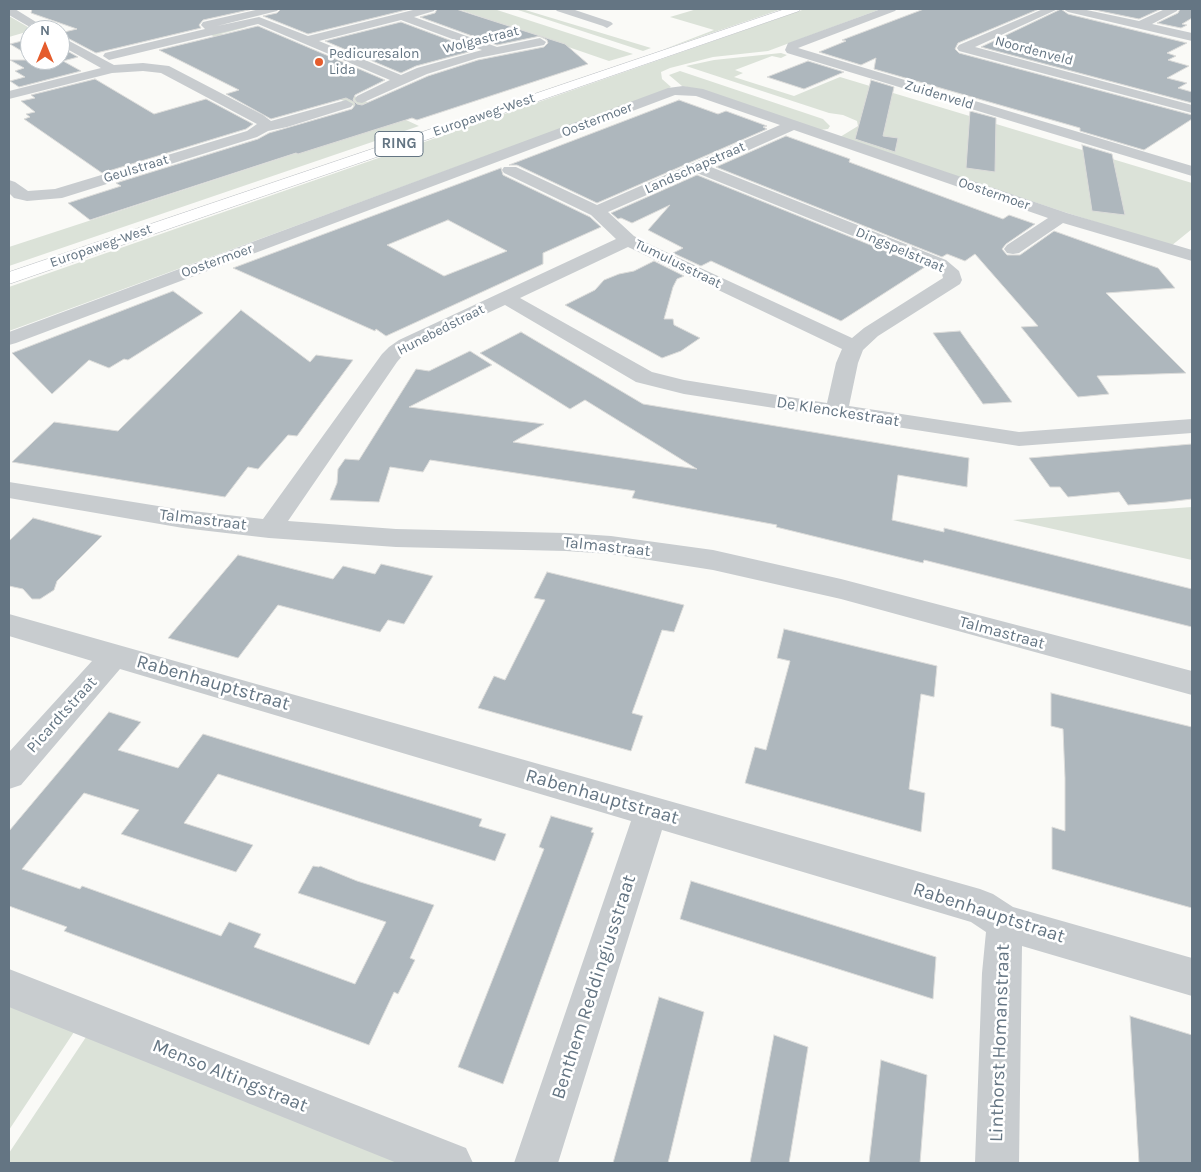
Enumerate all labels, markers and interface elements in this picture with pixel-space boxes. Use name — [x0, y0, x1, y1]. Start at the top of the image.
north arrow — [20, 20, 70, 70]
text: N — [40, 22, 50, 39]
street label: Wolgastraat — [441, 22, 521, 58]
street label: Noordenveld — [993, 32, 1075, 70]
place label: Pedicuresalon Lida — [329, 46, 419, 78]
marker: Pedicuresalon Lida — [313, 56, 325, 68]
street label: Zuidenveld — [902, 77, 976, 113]
street label: Europaweg-West — [431, 90, 537, 140]
street label: Oostermoer — [559, 99, 635, 141]
road number: RING — [375, 132, 423, 156]
street label: Landschapstraat — [642, 138, 748, 198]
street label: Geulstraat — [102, 151, 170, 187]
street label: Oostermoer — [956, 174, 1032, 214]
street label: Europaweg-West — [48, 221, 154, 271]
street label: Dingspelstraat — [853, 224, 947, 276]
street label: Tumulusstraat — [632, 236, 724, 292]
street label: Oostermoer — [179, 240, 255, 282]
street label: Hunebedstraat — [395, 301, 487, 359]
street label: De Klenckestraat — [775, 393, 901, 431]
street label: Talmastraat — [158, 505, 248, 535]
street label: Talmastraat — [562, 533, 652, 561]
street label: Talmastraat — [957, 612, 1047, 654]
street label: Rabenhauptstraat — [134, 650, 292, 716]
street label: Picardtstraat — [23, 673, 101, 757]
street label: Rabenhauptstraat — [523, 764, 681, 830]
street label: Benthem Reddingiusstraat — [547, 872, 641, 1102]
street label: Rabenhauptstraat — [910, 878, 1068, 948]
street label: Linthorst Homanstraat — [985, 943, 1015, 1143]
street label: Menso Altingstraat — [149, 1034, 311, 1118]

